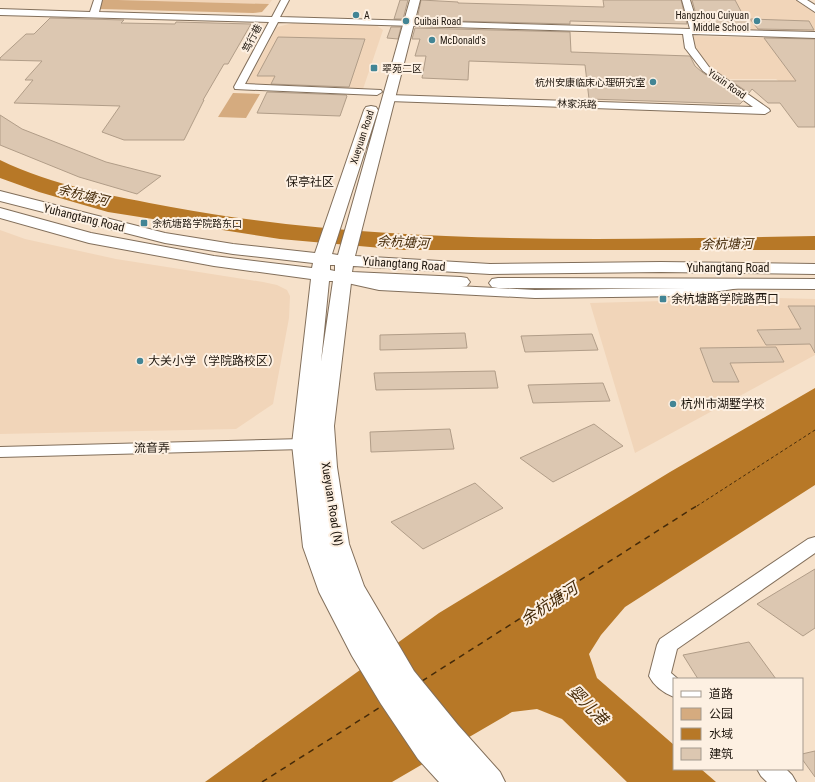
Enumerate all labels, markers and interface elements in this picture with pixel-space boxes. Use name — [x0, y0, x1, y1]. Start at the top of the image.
marker: A — [351, 10, 361, 20]
place label: A — [364, 10, 370, 21]
place label: Hangzhou Cuiyuan Middle School — [675, 10, 749, 33]
marker: Cuibai Road — [401, 16, 411, 26]
place label: Cuibai Road — [414, 16, 461, 27]
marker: Hangzhou Cuiyuan Middle School — [752, 16, 762, 26]
street label: 笃行巷 — [240, 22, 264, 54]
marker: McDonald's — [427, 35, 437, 45]
place label: McDonald's — [440, 35, 486, 46]
marker: 翠苑二区 — [369, 63, 379, 73]
place label: 翠苑二区 — [382, 63, 422, 74]
street label: Yuxin Road — [706, 67, 748, 101]
place label: 杭州安康临床心理研究室 — [535, 77, 645, 88]
marker: 杭州安康临床心理研究室 — [648, 77, 658, 87]
street label: 林家浜路 — [557, 98, 597, 110]
street label: Xueyuan Road — [348, 109, 376, 165]
district label: 保亭社区 — [286, 175, 334, 189]
water label: 余杭塘河 — [56, 181, 113, 209]
street label: Yuhangtang Road — [42, 201, 126, 235]
marker: 余杭塘路学院路东口 — [139, 218, 149, 228]
place label: 余杭塘路学院路东口 — [152, 218, 242, 229]
water label: 余杭塘河 — [377, 233, 432, 251]
water label: 余杭塘河 — [701, 236, 756, 252]
street label: Yuhangtang Road — [362, 254, 446, 274]
street label: Yuhangtang Road — [686, 261, 770, 275]
place label: 余杭塘路学院路西口 — [671, 292, 779, 306]
marker: 余杭塘路学院路西口 — [658, 294, 668, 304]
place label: 大关小学（学院路校区） — [148, 354, 280, 368]
marker: 大关小学（学院路校区） — [135, 356, 145, 366]
place label: 杭州市湖墅学校 — [681, 397, 765, 411]
marker: 杭州市湖墅学校 — [668, 399, 678, 409]
street label: 流音弄 — [134, 441, 170, 455]
street label: Xueyuan Road (N) — [318, 461, 346, 547]
water label: 余杭塘河 — [517, 577, 584, 629]
legend — [673, 678, 803, 770]
water label: 婴儿港 — [564, 681, 613, 730]
text: 道路 — [709, 687, 733, 701]
text: 公园 — [709, 707, 733, 721]
text: 水域 — [709, 727, 733, 741]
text: 建筑 — [709, 747, 733, 761]

